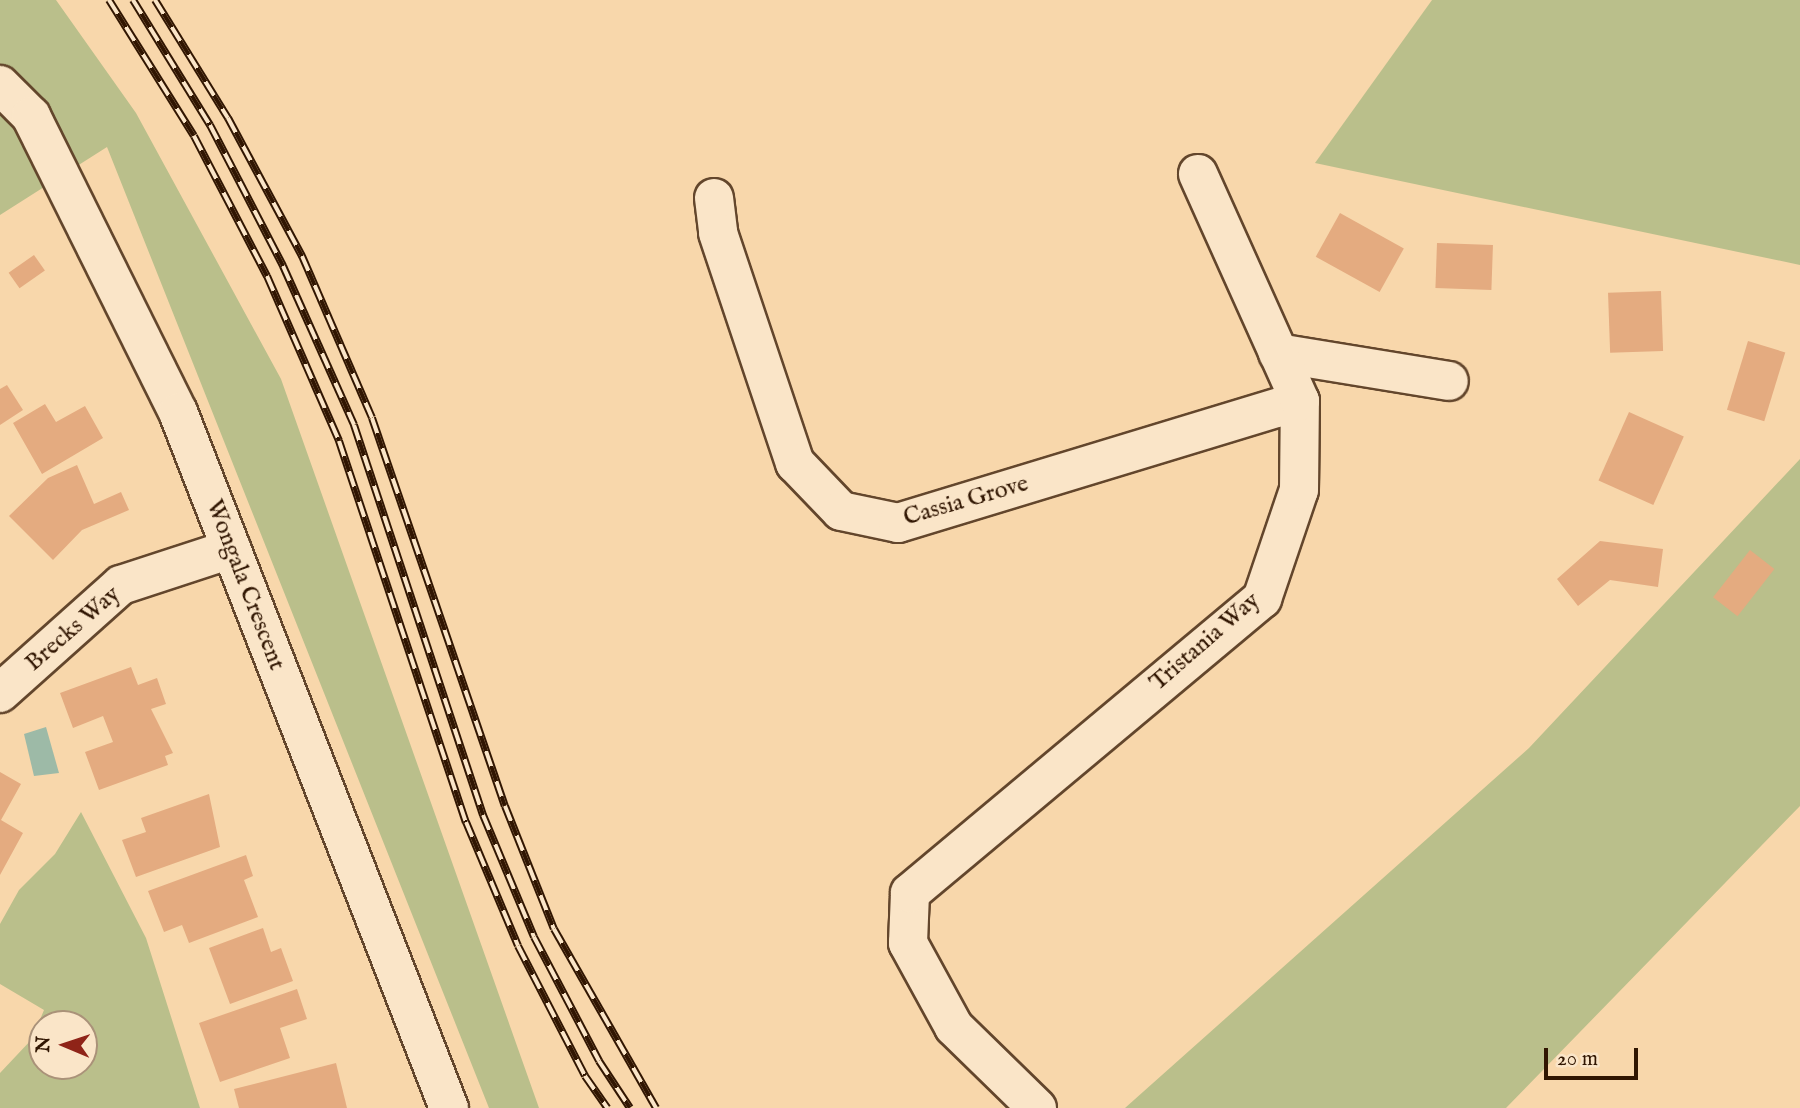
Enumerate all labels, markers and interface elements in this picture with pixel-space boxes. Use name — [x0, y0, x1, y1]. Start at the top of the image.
street label: Cassia Grove — [900, 469, 1032, 533]
street label: Wongala Crescent — [199, 496, 291, 674]
street label: Brecks Way — [20, 580, 126, 678]
street label: Tristania Way — [1144, 586, 1266, 698]
north arrow — [28, 1010, 98, 1080]
scale bar — [1548, 1034, 1643, 1078]
text: N — [32, 1036, 56, 1053]
text: 20 m — [1557, 1046, 1598, 1073]

